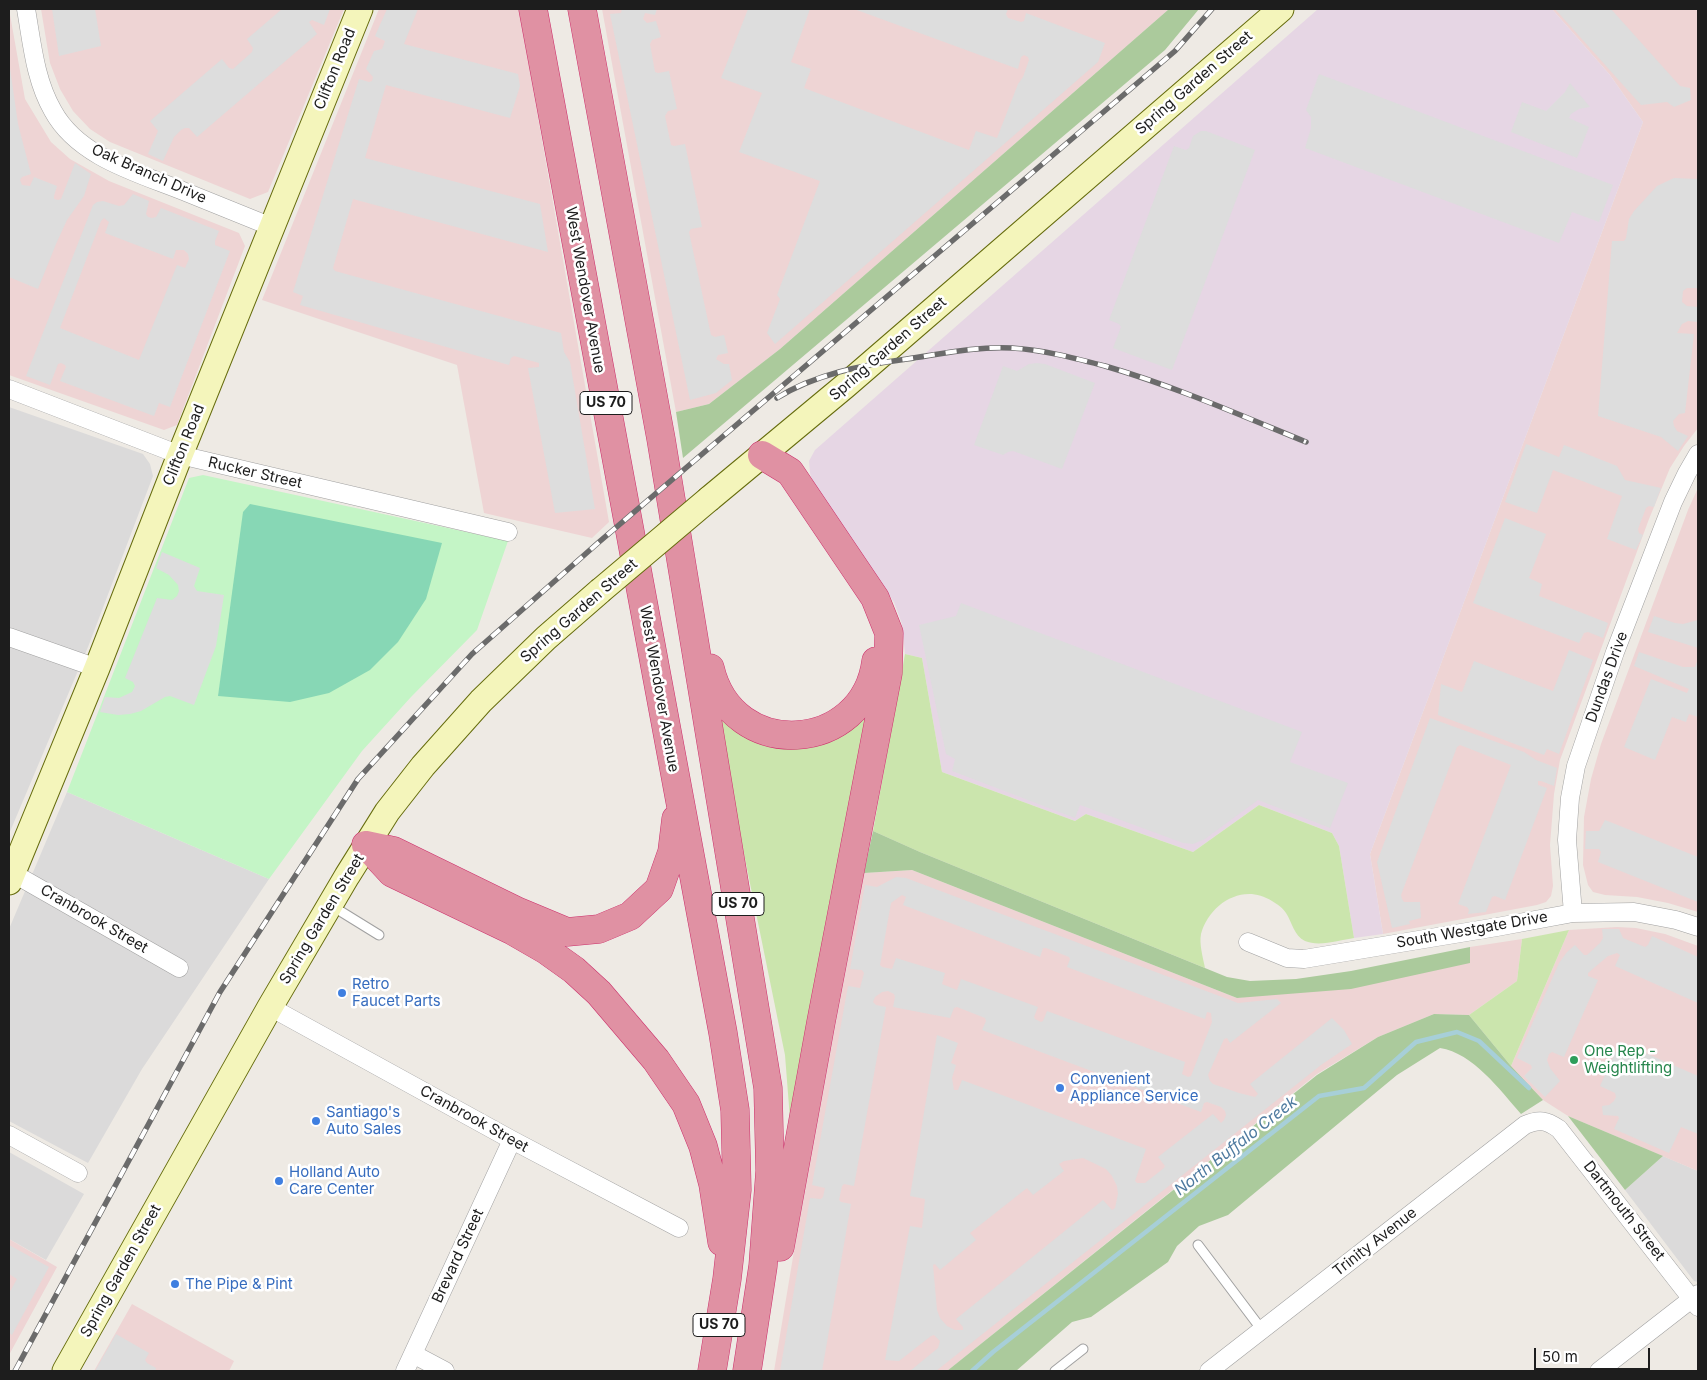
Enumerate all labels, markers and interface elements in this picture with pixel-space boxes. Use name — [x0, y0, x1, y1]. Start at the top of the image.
street label: Clifton Road — [310, 26, 360, 112]
street label: Spring Garden Street — [1132, 27, 1256, 139]
street label: Oak Branch Drive — [89, 141, 209, 207]
street label: West Wendover Avenue — [561, 205, 609, 375]
street label: Spring Garden Street — [826, 293, 950, 405]
road number: US 70 — [580, 392, 632, 414]
street label: Clifton Road — [159, 402, 209, 488]
street label: Rucker Street — [206, 453, 304, 493]
street label: Spring Garden Street — [517, 555, 641, 667]
street label: West Wendover Avenue — [635, 604, 683, 774]
street label: Dundas Drive — [1582, 629, 1632, 725]
street label: Spring Garden Street — [276, 851, 368, 987]
street label: Cranbrook Street — [37, 881, 151, 957]
road number: US 70 — [712, 892, 764, 916]
street label: South Westgate Drive — [1395, 908, 1549, 952]
place label: Retro Faucet Parts — [352, 975, 441, 1010]
marker: Retro Faucet Parts — [336, 987, 348, 999]
place label: One Rep - Weightlifting — [1584, 1042, 1672, 1077]
marker: One Rep - Weightlifting — [1568, 1054, 1580, 1066]
place label: Convenient Appliance Service — [1070, 1070, 1198, 1105]
street label: Cranbrook Street — [417, 1082, 531, 1156]
marker: Convenient Appliance Service — [1054, 1082, 1066, 1094]
water label: North Buffalo Creek — [1171, 1092, 1301, 1200]
place label: Santiago's Auto Sales — [326, 1103, 402, 1138]
marker: Santiago's Auto Sales — [310, 1115, 322, 1127]
street label: Dartmouth Street — [1580, 1158, 1668, 1264]
place label: Holland Auto Care Center — [289, 1163, 380, 1198]
marker: Holland Auto Care Center — [273, 1175, 285, 1187]
street label: Spring Garden Street — [77, 1201, 165, 1341]
street label: Trinity Avenue — [1330, 1204, 1420, 1280]
street label: Brevard Street — [428, 1206, 488, 1306]
place label: The Pipe & Pint — [185, 1275, 293, 1293]
marker: The Pipe & Pint — [169, 1278, 181, 1290]
road number: US 70 — [693, 1314, 745, 1336]
scale bar — [1537, 1338, 1653, 1370]
text: 50 m — [1542, 1347, 1578, 1366]

